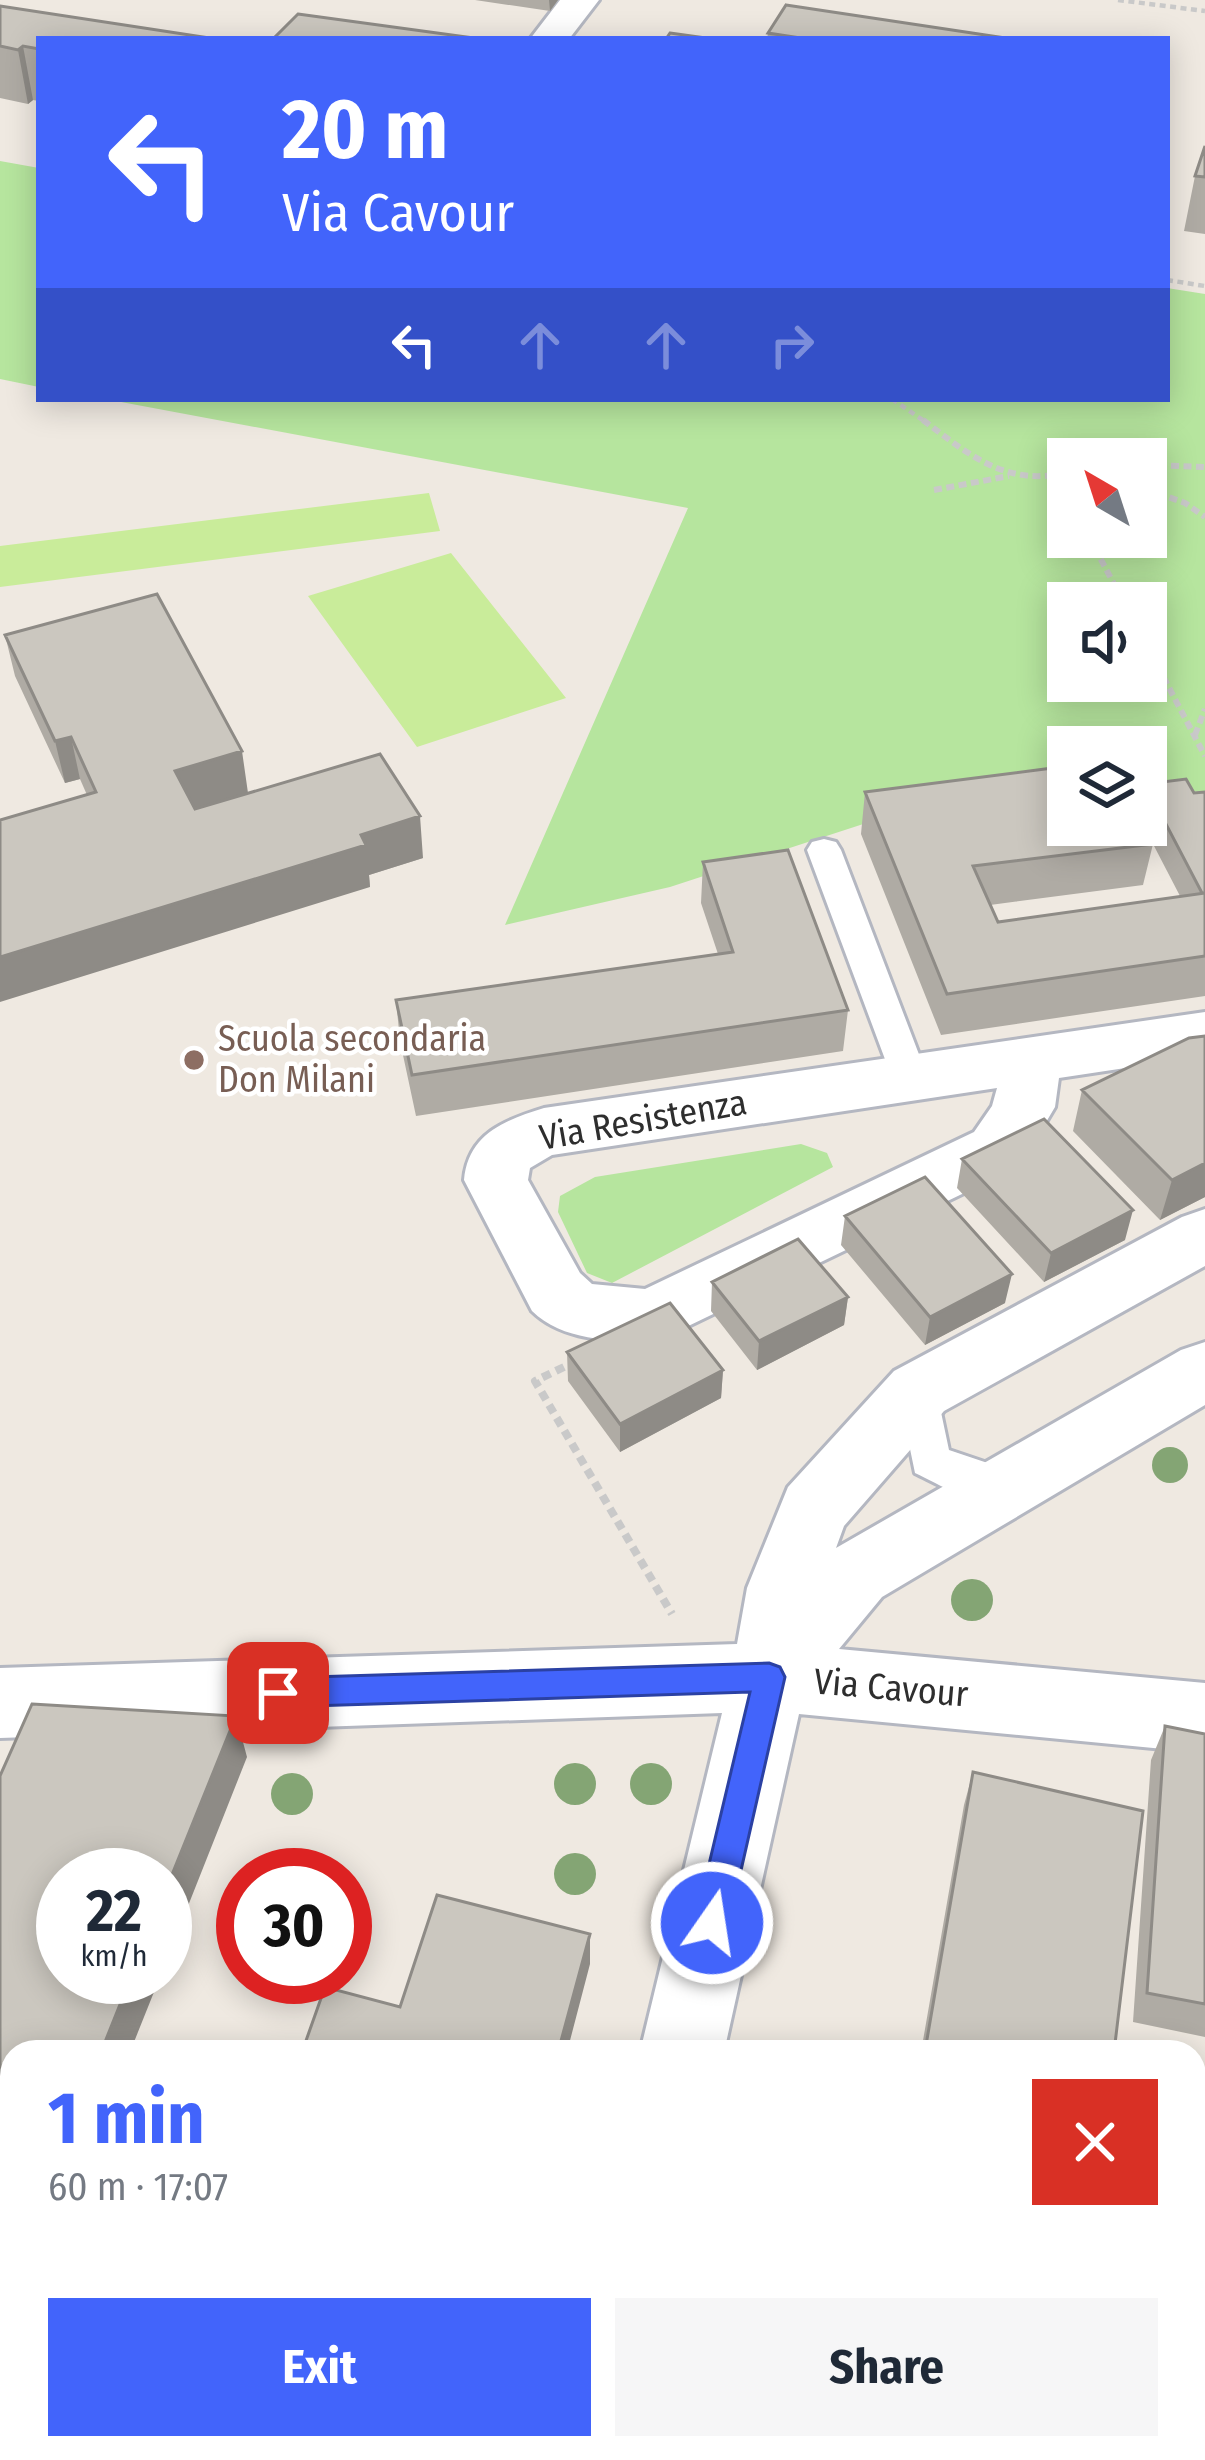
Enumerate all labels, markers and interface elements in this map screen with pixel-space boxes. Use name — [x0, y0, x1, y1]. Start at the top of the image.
text: 20 m — [282, 79, 448, 180]
icon: left — [84, 84, 240, 240]
text: Via Cavour — [282, 181, 514, 245]
icon: left — [381, 312, 447, 378]
icon: ahead — [507, 312, 573, 378]
icon: ahead — [633, 312, 699, 378]
icon: right — [759, 312, 825, 378]
north arrow — [1047, 438, 1167, 558]
map controls — [1047, 438, 1167, 846]
button: sound — [1047, 582, 1167, 702]
button: layers — [1047, 726, 1167, 846]
place label: Scuola secondaria Don Milani — [218, 1017, 486, 1102]
marker: Scuola secondaria Don Milani — [181, 1047, 207, 1073]
street label: Via Resistenza — [536, 1080, 750, 1160]
pin — [227, 1642, 329, 1744]
street label: Via Cavour — [812, 1659, 970, 1717]
icon: arrive — [245, 1660, 311, 1726]
speed limit sign: 30 — [216, 1848, 372, 2004]
position arrow — [649, 1860, 775, 1986]
text: 22 — [86, 1875, 142, 1947]
text: km/h — [81, 1938, 147, 1974]
text: 1 min — [48, 2076, 205, 2162]
button: close — [1032, 2079, 1158, 2205]
text: 60 m · 17:07 — [48, 2164, 228, 2210]
button: Exit — [48, 2298, 591, 2436]
button: Share — [615, 2298, 1158, 2436]

